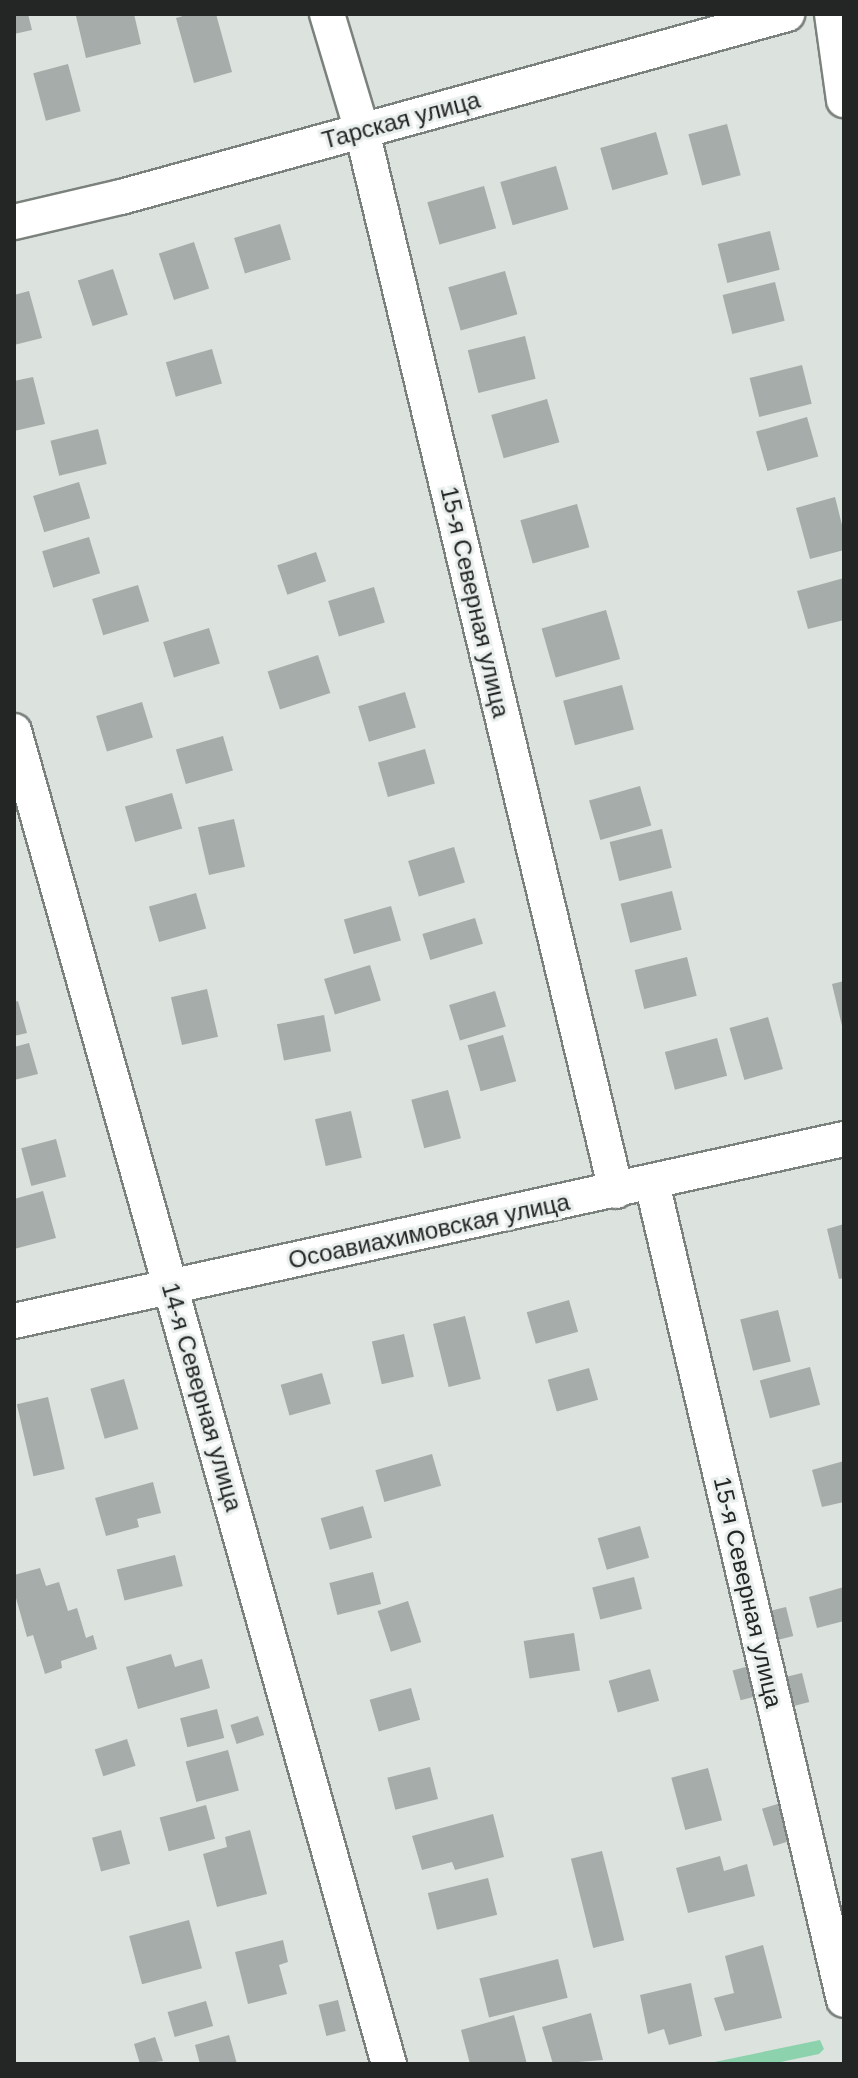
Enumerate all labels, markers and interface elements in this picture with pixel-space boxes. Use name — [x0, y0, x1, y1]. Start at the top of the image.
street label: Тарская улица — [319, 85, 483, 155]
street label: 15-я Северная улица — [434, 484, 516, 720]
street label: Осоавиахимовская улица — [286, 1187, 572, 1275]
street label: 14-я Северная улица — [156, 1279, 248, 1515]
street label: 15-я Северная улица — [707, 1474, 789, 1710]

